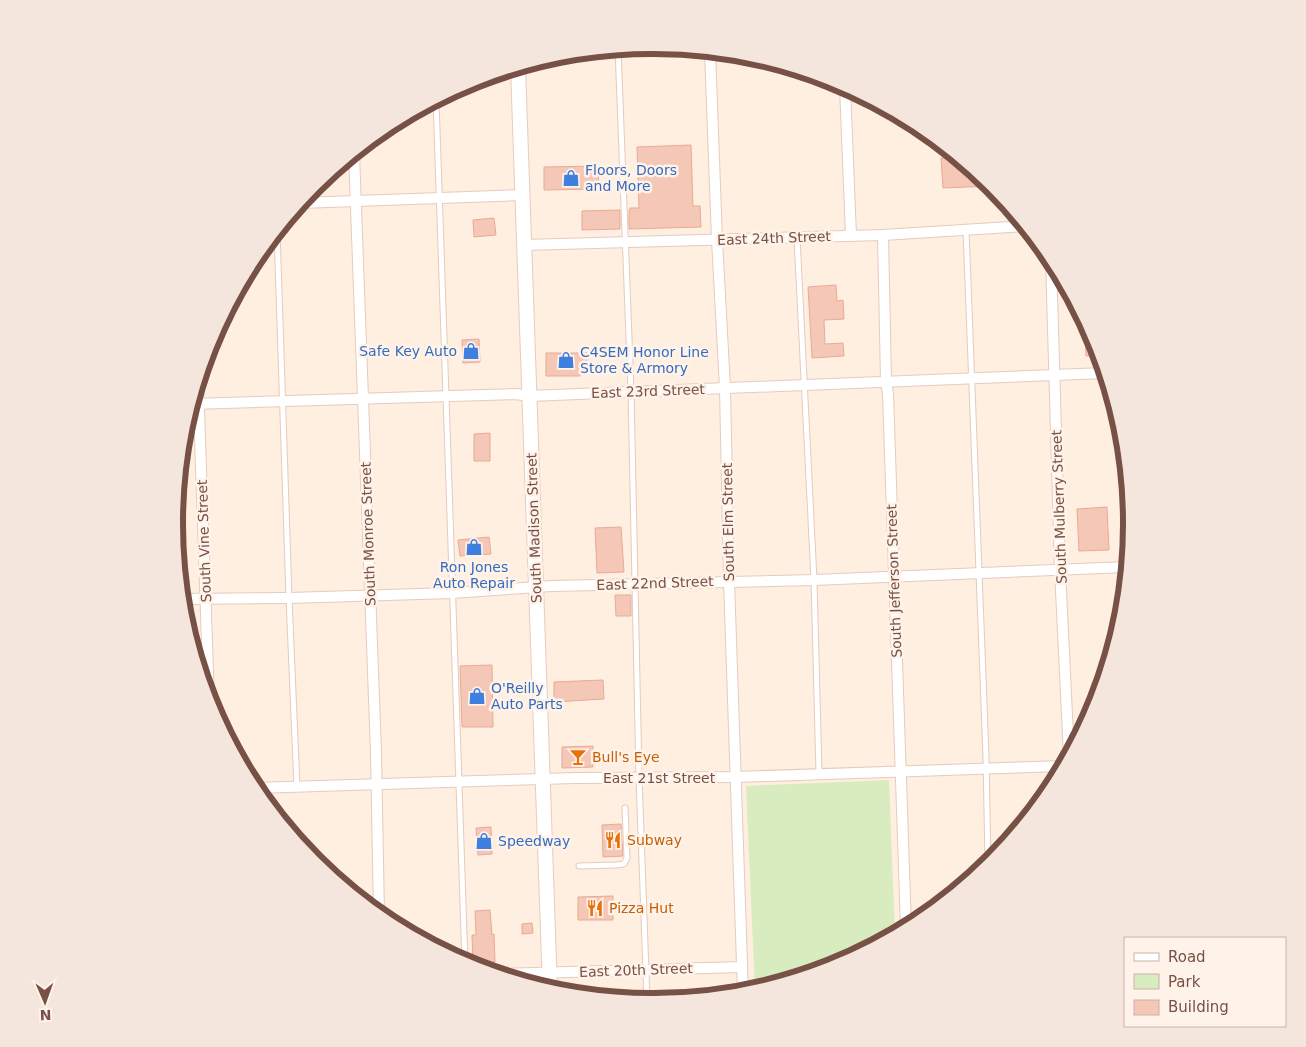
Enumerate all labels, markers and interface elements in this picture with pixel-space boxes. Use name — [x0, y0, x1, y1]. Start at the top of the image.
place label: Floors, Doors and More — [585, 162, 677, 194]
shop icon: Floors, Doors and More — [561, 168, 581, 188]
street label: East 24th Street — [717, 228, 832, 248]
shop icon: Safe Key Auto — [461, 341, 481, 361]
place label: Safe Key Auto — [359, 343, 457, 359]
place label: C4SEM Honor Line Store & Armory — [580, 344, 709, 376]
shop icon: C4SEM Honor Line Store & Armory — [556, 350, 576, 370]
street label: East 23rd Street — [591, 381, 706, 401]
street label: South Mulberry Street — [1048, 429, 1070, 584]
street label: South Madison Street — [523, 452, 545, 603]
street label: South Monroe Street — [357, 461, 379, 606]
street label: South Elm Street — [719, 462, 737, 581]
street label: South Vine Street — [194, 479, 214, 603]
street label: South Jefferson Street — [883, 503, 905, 658]
shop icon: Ron Jones Auto Repair — [464, 537, 484, 557]
place label: Ron Jones Auto Repair — [433, 559, 515, 591]
street label: East 22nd Street — [596, 573, 714, 593]
place label: O'Reilly Auto Parts — [491, 680, 563, 712]
shop icon: O'Reilly Auto Parts — [467, 686, 487, 706]
bar icon: Bull's Eye — [568, 747, 588, 767]
place label: Bull's Eye — [592, 749, 660, 765]
street label: East 21st Street — [603, 770, 716, 786]
restaurant icon: Subway — [603, 830, 623, 850]
shop icon: Speedway — [474, 831, 494, 851]
place label: Subway — [627, 832, 682, 848]
place label: Speedway — [498, 833, 570, 849]
restaurant icon: Pizza Hut — [585, 898, 605, 918]
place label: Pizza Hut — [609, 900, 674, 916]
legend — [1124, 937, 1286, 1027]
text: Road — [1168, 948, 1206, 966]
street label: East 20th Street — [579, 960, 694, 980]
text: Park — [1168, 973, 1201, 991]
north arrow — [20, 977, 70, 1027]
text: Building — [1168, 998, 1229, 1016]
text: N — [39, 1007, 52, 1023]

